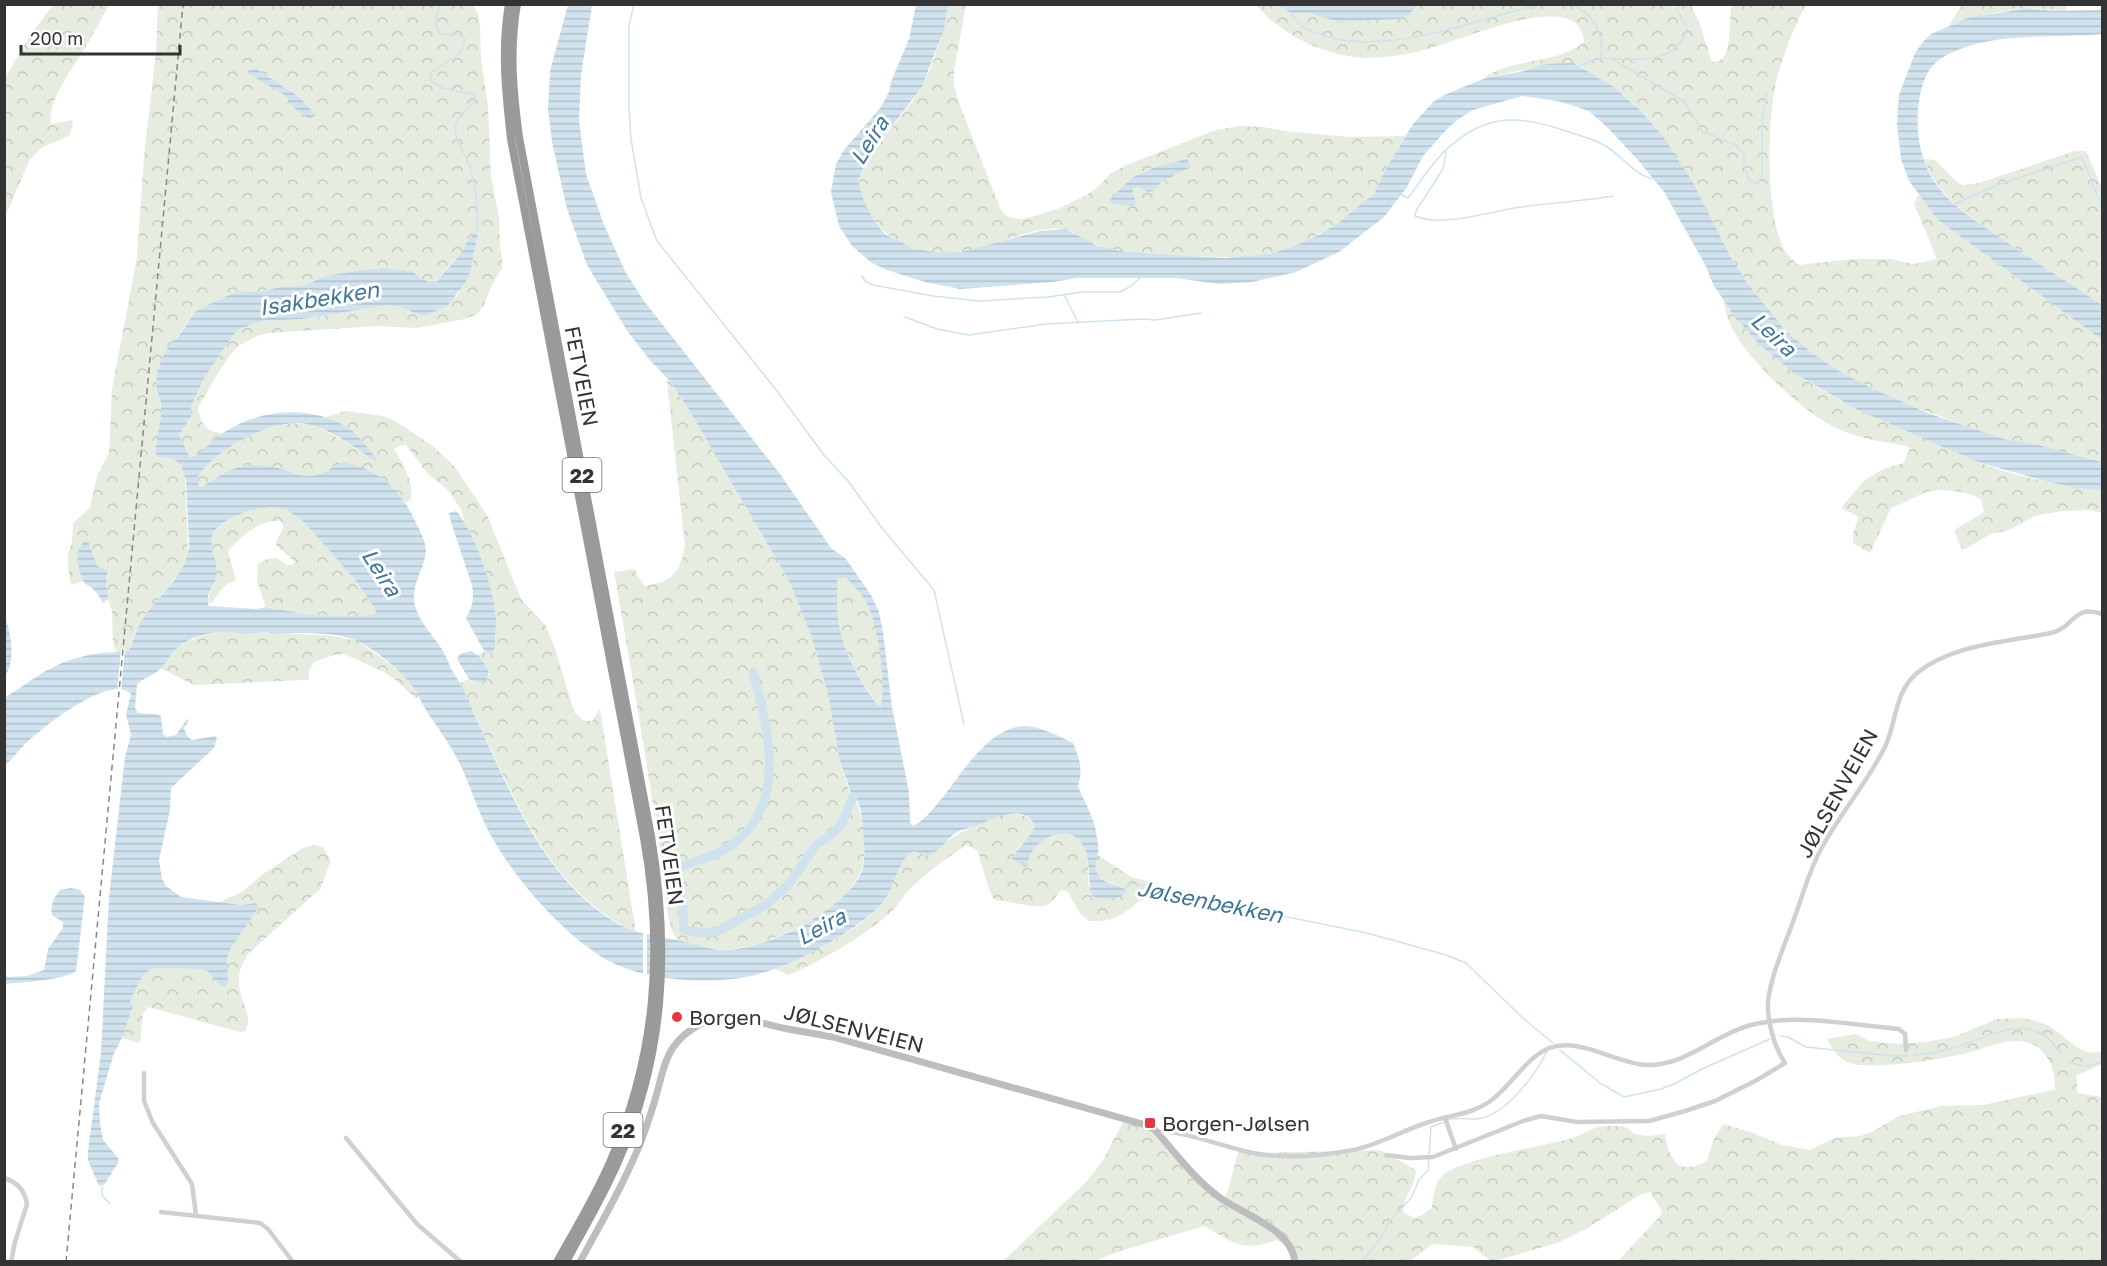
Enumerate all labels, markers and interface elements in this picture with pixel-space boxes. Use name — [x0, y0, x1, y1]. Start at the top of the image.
scale bar — [21, 18, 180, 56]
text: 200 m — [30, 27, 83, 49]
water label: Leira — [844, 110, 895, 169]
water label: Isakbekken — [257, 275, 382, 321]
water label: Leira — [1746, 306, 1803, 363]
street label: FETVEIEN — [560, 324, 604, 428]
road number: 22 — [562, 458, 602, 492]
water label: Leira — [357, 543, 408, 602]
street label: JØLSENVEIEN — [1791, 724, 1883, 862]
street label: FETVEIEN — [650, 803, 690, 907]
water label: Jølsenbekken — [1135, 874, 1286, 929]
water label: Leira — [792, 901, 852, 950]
street label: JØLSENVEIEN — [781, 998, 927, 1058]
place label: Borgen — [689, 1004, 762, 1030]
marker: Borgen — [670, 1010, 684, 1024]
place label: Borgen-Jølsen — [1162, 1110, 1310, 1136]
road number: 22 — [604, 1113, 642, 1147]
marker: Borgen-Jølsen — [1143, 1116, 1157, 1130]

